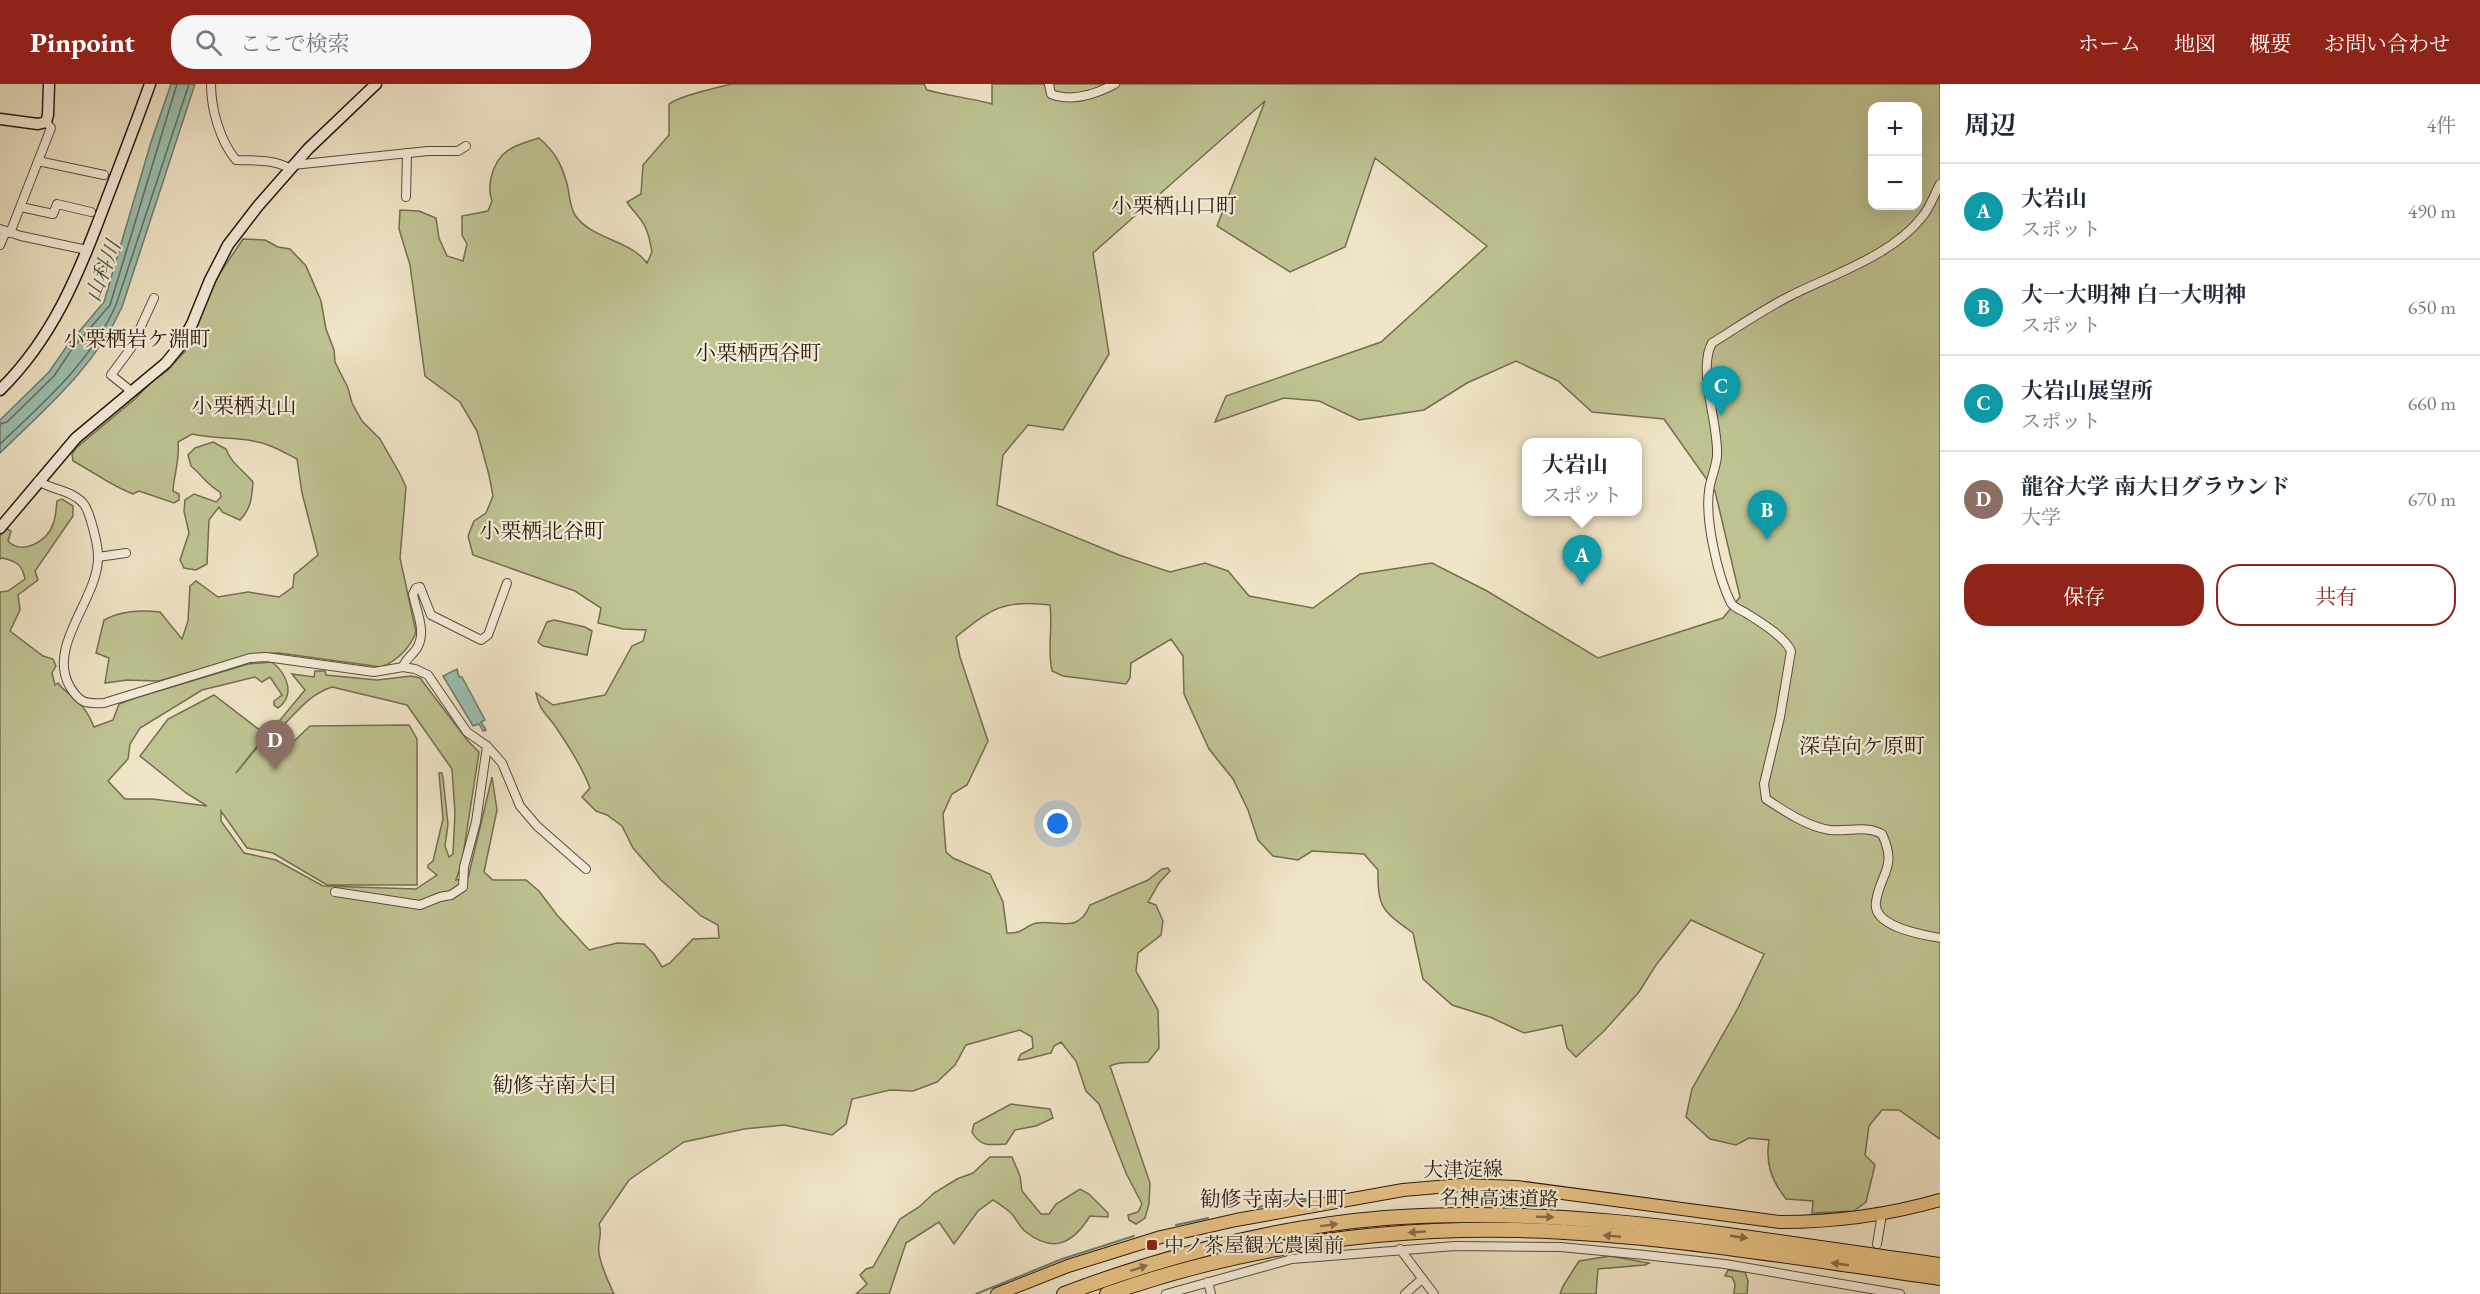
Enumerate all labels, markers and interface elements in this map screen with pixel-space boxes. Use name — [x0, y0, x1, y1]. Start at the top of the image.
search box — [171, 15, 591, 69]
text: Pinpoint — [30, 24, 135, 60]
icon: search — [192, 26, 225, 59]
text: ここで検索 — [240, 29, 350, 58]
text: ホーム — [2078, 30, 2141, 57]
text: 地図 — [2174, 30, 2216, 57]
text: 概要 — [2249, 30, 2291, 57]
text: お問い合わせ — [2324, 30, 2450, 57]
map controls — [1868, 102, 1922, 210]
button: + — [1868, 102, 1922, 156]
text: 周辺 — [1964, 108, 2016, 142]
text: 4件 — [2426, 112, 2456, 138]
button: − — [1868, 156, 1922, 210]
text: 大岩山 — [2021, 184, 2087, 213]
district label: 小栗栖山口町 — [1111, 192, 1237, 219]
text: A — [1976, 198, 1991, 224]
text: 490 m — [2408, 198, 2456, 224]
text: スポット — [2021, 216, 2101, 242]
water label: 山科川 — [79, 235, 127, 305]
text: 大一大明神 白一大明神 — [2021, 280, 2246, 309]
text: B — [1977, 294, 1990, 320]
text: 650 m — [2408, 294, 2456, 320]
text: スポット — [2021, 312, 2101, 338]
district label: 小栗栖岩ケ淵町 — [64, 325, 211, 352]
district label: 小栗栖西谷町 — [695, 339, 821, 366]
pin: C — [1702, 366, 1740, 416]
text: 大岩山展望所 — [2021, 376, 2153, 405]
text: C — [1976, 390, 1991, 416]
text: 660 m — [2408, 390, 2456, 416]
district label: 小栗栖丸山 — [192, 392, 297, 419]
text: スポット — [2021, 408, 2101, 434]
popup — [1522, 438, 1642, 516]
text: 大岩山 — [1542, 450, 1608, 479]
text: 龍谷大学 南大日グラウンド — [2021, 472, 2290, 501]
text: スポット — [1542, 482, 1622, 508]
text: D — [1976, 486, 1991, 512]
text: 670 m — [2408, 486, 2456, 512]
pin: B — [1748, 490, 1786, 540]
text: 大学 — [2021, 504, 2061, 530]
district label: 小栗栖北谷町 — [479, 517, 605, 544]
pin: A — [1562, 536, 1602, 585]
button: 保存 — [1964, 564, 2204, 626]
button: 共有 — [2216, 564, 2456, 626]
pin: D — [256, 720, 294, 770]
district label: 深草向ケ原町 — [1799, 732, 1925, 759]
your location — [1043, 809, 1072, 838]
district label: 勧修寺南大日 — [492, 1071, 618, 1098]
street label: 大津淀線 — [1423, 1155, 1503, 1183]
street label: 名神高速道路 — [1439, 1184, 1559, 1212]
district label: 勧修寺南大日町 — [1200, 1185, 1347, 1212]
one-way arrow — [1535, 1212, 1554, 1221]
one-way arrow — [1320, 1220, 1339, 1230]
one-way arrow — [1407, 1228, 1426, 1237]
one-way arrow — [1602, 1231, 1621, 1241]
place label: 中ノ茶屋観光農園前 — [1164, 1232, 1344, 1258]
one-way arrow — [1729, 1233, 1748, 1242]
marker: 中ノ茶屋観光農園前 — [1145, 1238, 1159, 1252]
one-way arrow — [1831, 1260, 1850, 1269]
one-way arrow — [1130, 1263, 1148, 1272]

